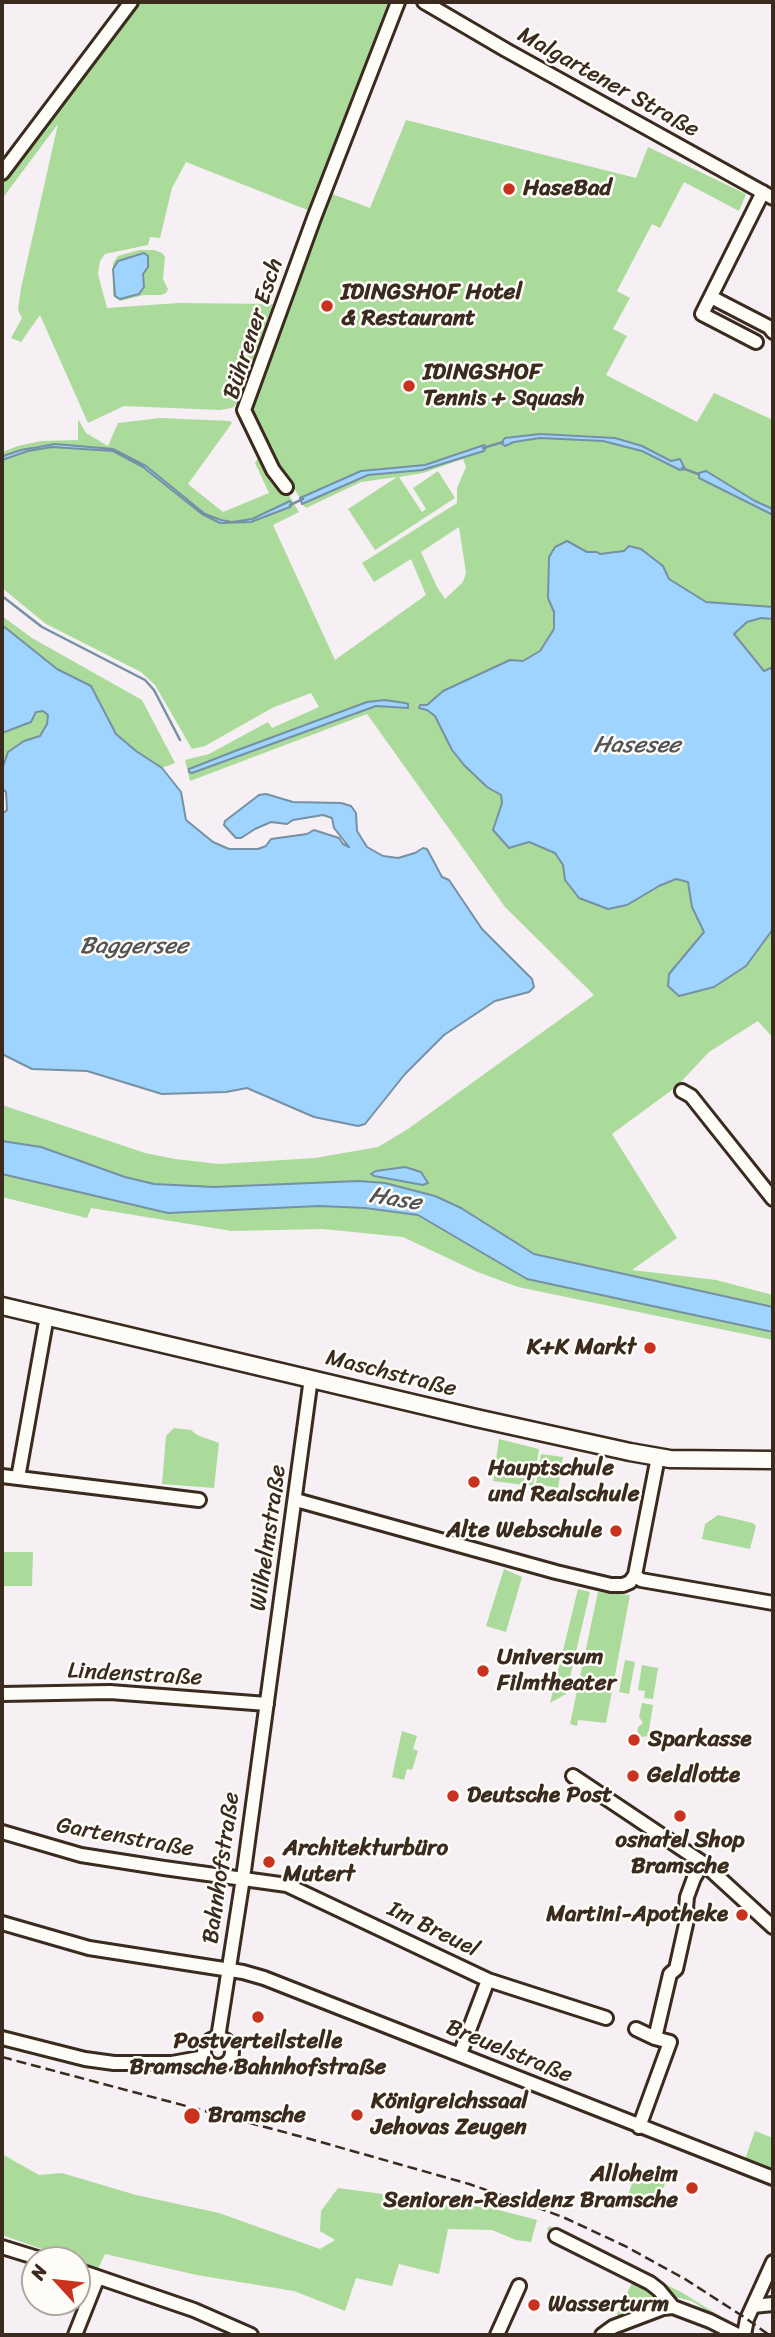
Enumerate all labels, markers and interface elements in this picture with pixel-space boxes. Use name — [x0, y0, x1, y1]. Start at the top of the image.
street label: Malgartener Straße — [512, 22, 704, 144]
place label: HaseBad — [523, 175, 612, 203]
marker: HaseBad — [501, 181, 517, 197]
street label: Bührener Esch — [218, 255, 290, 403]
place label: IDINGSHOF Hotel & Restaurant — [341, 279, 522, 333]
marker: IDINGSHOF Hotel & Restaurant — [319, 298, 335, 314]
place label: IDINGSHOF Tennis + Squash — [423, 359, 584, 413]
marker: IDINGSHOF Tennis + Squash — [401, 378, 417, 394]
water label: Hasesee — [593, 732, 681, 760]
water label: Baggersee — [80, 933, 188, 961]
water label: Hase — [367, 1182, 423, 1218]
place label: K+K Markt — [527, 1334, 636, 1362]
marker: K+K Markt — [642, 1340, 658, 1356]
street label: Maschstraße — [323, 1344, 459, 1404]
place label: Hauptschule und Realschule — [488, 1455, 640, 1509]
street label: Wilhelmstraße — [245, 1463, 293, 1613]
marker: Hauptschule und Realschule — [466, 1474, 482, 1490]
place label: Alte Webschule — [446, 1517, 602, 1545]
marker: Alte Webschule — [608, 1523, 624, 1539]
place label: Universum Filmtheater — [497, 1644, 616, 1698]
street label: Lindenstraße — [67, 1658, 203, 1692]
marker: Universum Filmtheater — [475, 1663, 491, 1679]
place label: Sparkasse — [648, 1726, 752, 1754]
marker: Sparkasse — [626, 1732, 642, 1748]
place label: Geldlotte — [647, 1762, 740, 1790]
marker: Geldlotte — [625, 1768, 641, 1784]
place label: Deutsche Post — [467, 1782, 612, 1810]
marker: Deutsche Post — [445, 1788, 461, 1804]
street label: Bahnhofstraße — [198, 1790, 246, 1946]
marker: osnatel Shop Bramsche — [672, 1808, 688, 1824]
street label: Gartenstraße — [54, 1812, 196, 1864]
place label: osnatel Shop Bramsche — [615, 1827, 745, 1881]
place label: Architekturbüro Mutert — [283, 1835, 448, 1889]
marker: Architekturbüro Mutert — [261, 1854, 277, 1870]
street label: Im Breuel — [383, 1896, 483, 1964]
place label: Martini-Apotheke — [546, 1901, 728, 1929]
marker: Martini-Apotheke — [734, 1907, 750, 1923]
marker: Postverteilstelle Bramsche Bahnhofstraße — [250, 2009, 266, 2025]
street label: Breuelstraße — [442, 2014, 576, 2090]
place label: Postverteilstelle Bramsche Bahnhofstraße — [130, 2028, 386, 2082]
place label: Königreichssaal Jehovas Zeugen — [371, 2088, 528, 2142]
place label: Bramsche — [208, 2102, 306, 2130]
marker: Bramsche — [182, 2106, 202, 2126]
marker: Königreichssaal Jehovas Zeugen — [349, 2107, 365, 2123]
place label: Alloheim Senioren-Residenz Bramsche — [383, 2161, 678, 2215]
marker: Alloheim Senioren-Residenz Bramsche — [684, 2180, 700, 2196]
north arrow — [21, 2246, 91, 2316]
text: N — [21, 2259, 56, 2286]
place label: Wasserturm — [548, 2291, 669, 2319]
marker: Wasserturm — [526, 2297, 542, 2313]

